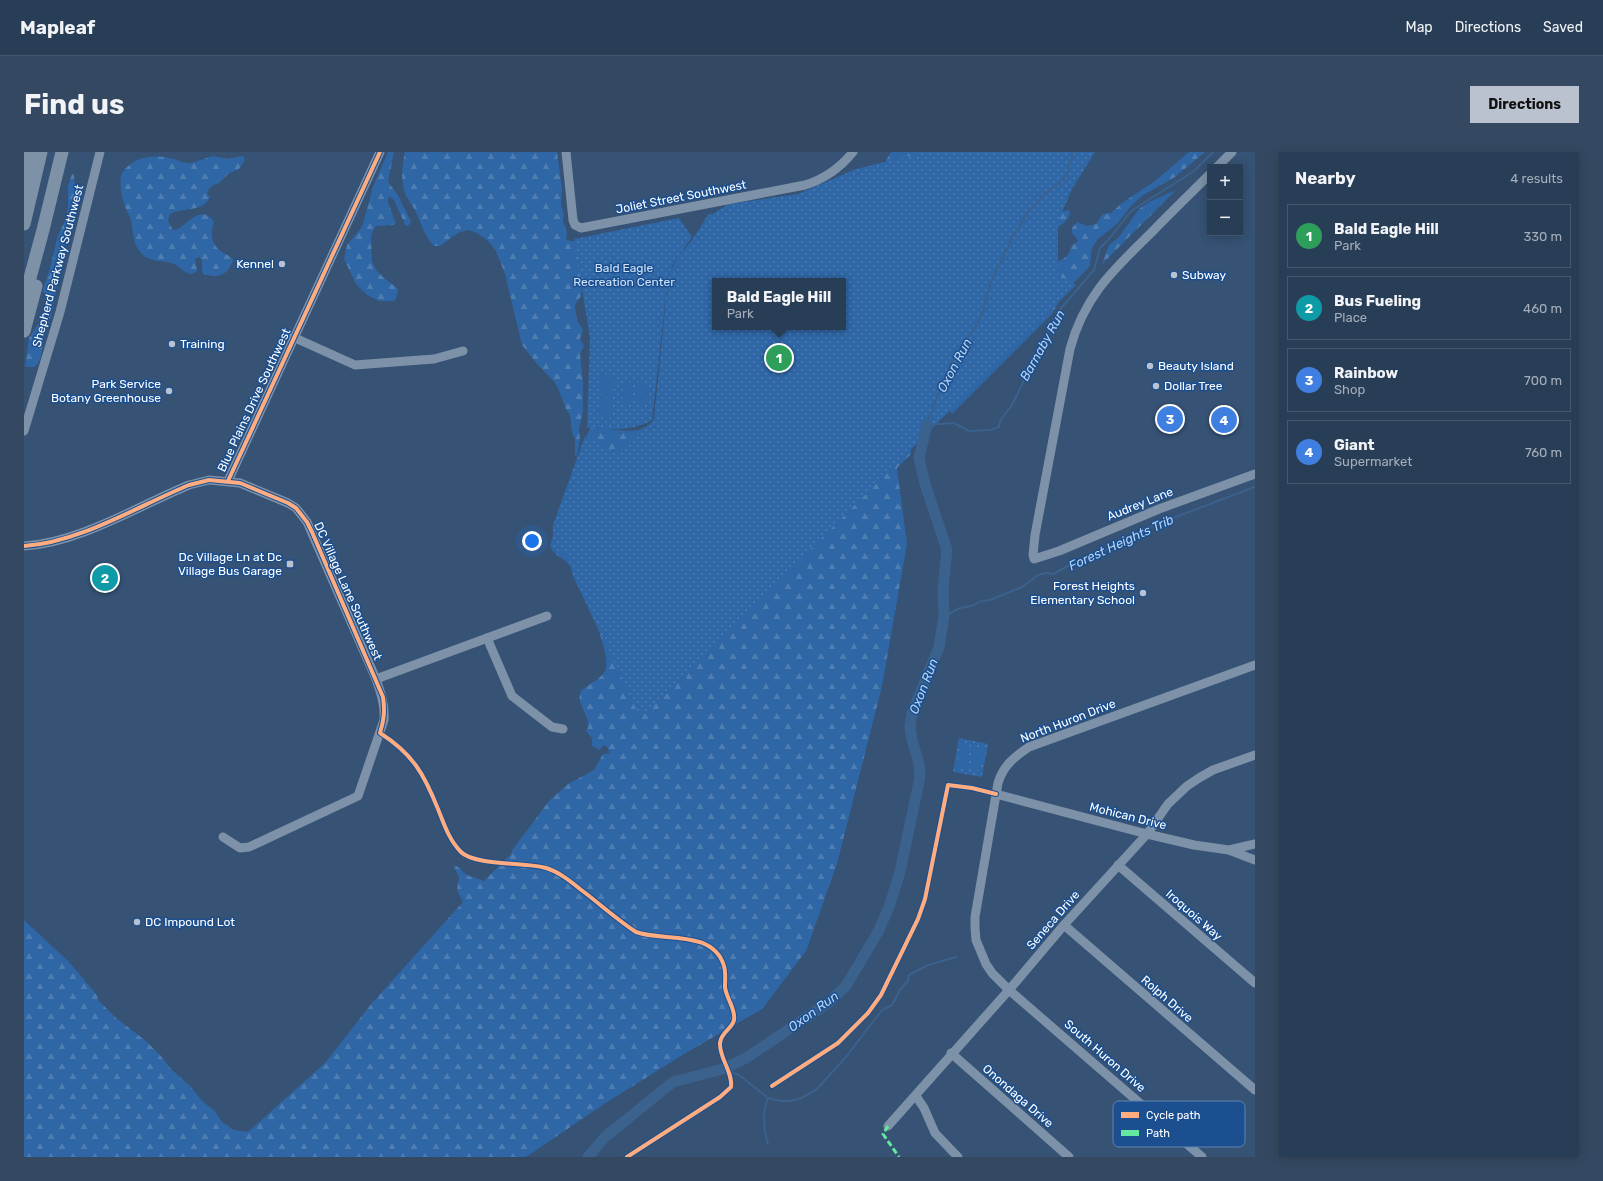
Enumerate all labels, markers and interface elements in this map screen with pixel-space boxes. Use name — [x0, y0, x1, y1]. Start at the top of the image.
text: Mapleaf — [20, 16, 95, 39]
text: Map — [1406, 19, 1433, 36]
text: Directions — [1455, 19, 1521, 36]
text: Saved — [1543, 19, 1583, 36]
button: Directions — [1470, 86, 1579, 123]
text: Find us — [24, 88, 124, 121]
map controls — [1207, 164, 1243, 236]
button: + — [1207, 164, 1243, 200]
text: Nearby — [1295, 168, 1356, 188]
text: 4 results — [1510, 171, 1563, 186]
street label: Joliet Street Southwest — [615, 177, 748, 217]
street label: Shepherd Parkway Southwest — [30, 183, 87, 349]
button: − — [1207, 200, 1243, 236]
text: Bald Eagle Hill — [1334, 220, 1439, 238]
text: 1 — [1306, 229, 1312, 244]
text: 330 m — [1523, 229, 1562, 244]
text: Park — [1334, 238, 1361, 253]
place label: Kennel — [236, 257, 274, 271]
marker: Kennel — [277, 259, 287, 269]
park label: Bald Eagle Recreation Center — [573, 261, 675, 289]
place label: Subway — [1182, 268, 1227, 282]
marker: Subway — [1169, 270, 1179, 280]
popup — [712, 278, 846, 330]
text: Bald Eagle Hill — [727, 288, 831, 306]
text: Bus Fueling — [1334, 292, 1421, 310]
text: 2 — [1305, 301, 1313, 316]
text: 460 m — [1523, 301, 1562, 316]
text: Park — [727, 306, 754, 321]
water label: Barnaby Run — [1017, 307, 1068, 383]
text: Place — [1334, 310, 1367, 325]
street label: Blue Plains Drive Southwest — [215, 326, 294, 474]
water label: Oxon Run — [934, 336, 975, 395]
place label: Training — [180, 337, 225, 351]
marker: Training — [167, 339, 177, 349]
pin: 1 — [766, 343, 792, 373]
place label: Beauty Island — [1158, 359, 1234, 373]
marker: Beauty Island — [1145, 361, 1155, 371]
text: Rainbow — [1334, 364, 1398, 382]
text: 3 — [1305, 373, 1313, 388]
text: 700 m — [1524, 373, 1562, 388]
place label: Park Service Botany Greenhouse — [51, 377, 161, 405]
place label: Dollar Tree — [1164, 379, 1223, 393]
marker: Dollar Tree — [1151, 381, 1161, 391]
text: Shop — [1334, 382, 1365, 397]
marker: Park Service Botany Greenhouse — [164, 386, 174, 396]
pin: 3 — [1157, 404, 1183, 434]
pin: 4 — [1211, 405, 1237, 435]
text: Giant — [1334, 436, 1375, 454]
text: 4 — [1305, 445, 1313, 460]
text: 760 m — [1525, 445, 1562, 460]
text: Supermarket — [1334, 454, 1412, 469]
street label: Audrey Lane — [1105, 484, 1175, 524]
water label: Forest Heights Trib — [1066, 511, 1177, 574]
street label: DC Village Lane Southwest — [311, 520, 385, 662]
your location — [522, 531, 542, 551]
place label: Dc Village Ln at Dc Village Bus Garage — [178, 550, 282, 578]
marker: Dc Village Ln at Dc Village Bus Garage — [285, 559, 295, 569]
pin: 2 — [92, 563, 118, 593]
place label: Forest Heights Elementary School — [1030, 579, 1135, 607]
marker: Forest Heights Elementary School — [1138, 588, 1148, 598]
water label: Oxon Run — [906, 656, 941, 716]
street label: North Huron Drive — [1018, 696, 1118, 746]
street label: Mohican Drive — [1088, 800, 1168, 832]
street label: Iroquois Way — [1163, 887, 1225, 944]
street label: Seneca Drive — [1024, 888, 1082, 952]
place label: DC Impound Lot — [145, 915, 235, 929]
marker: DC Impound Lot — [132, 917, 142, 927]
street label: Rolph Drive — [1138, 973, 1196, 1025]
water label: Oxon Run — [785, 988, 841, 1035]
street label: South Huron Drive — [1062, 1017, 1149, 1095]
street label: Onondaga Drive — [980, 1062, 1056, 1131]
legend — [1113, 1101, 1245, 1147]
text: Cycle path — [1146, 1109, 1200, 1122]
text: Path — [1146, 1127, 1170, 1140]

